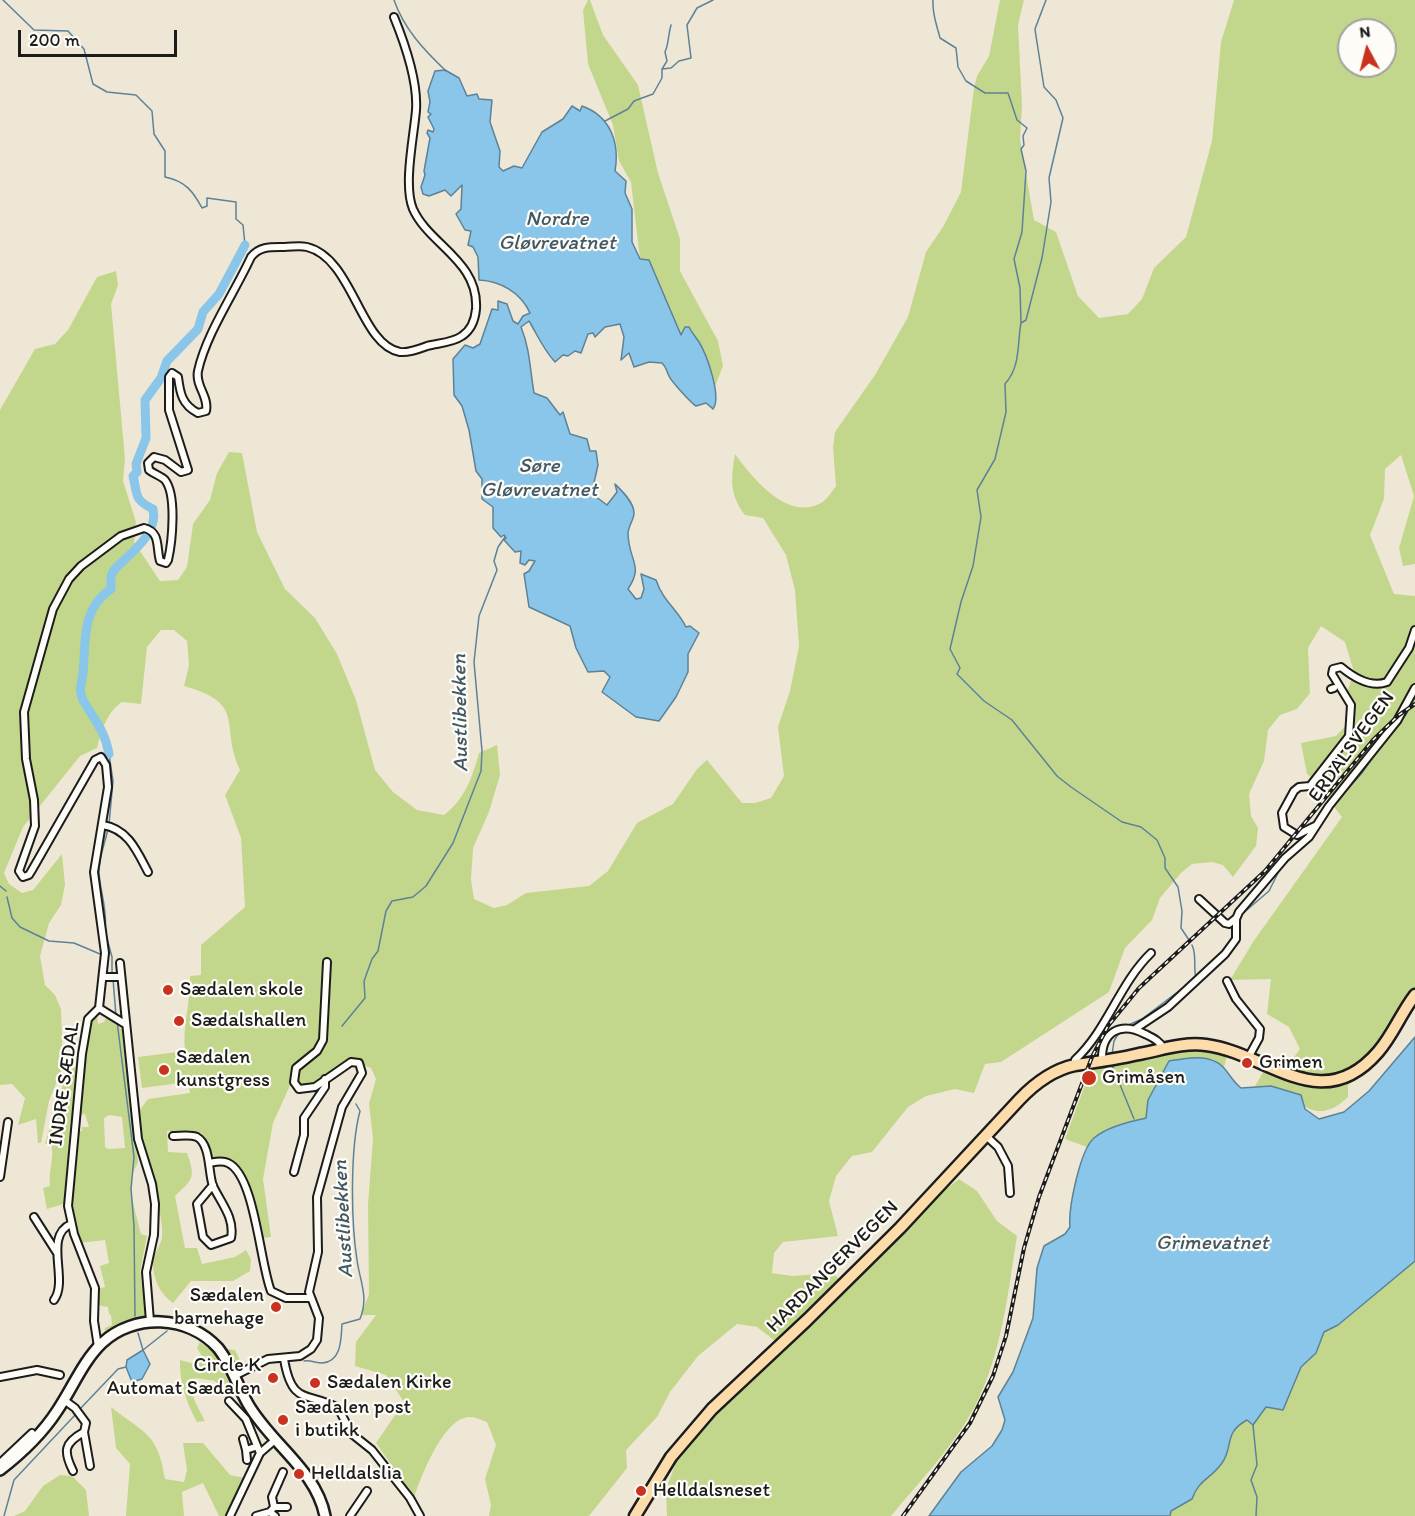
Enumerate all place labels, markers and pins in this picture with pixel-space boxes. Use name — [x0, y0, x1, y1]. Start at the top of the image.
place label: Sædalen skole — [180, 978, 303, 1002]
marker: Sædalen skole — [161, 983, 175, 997]
place label: Sædalshallen — [191, 1009, 306, 1033]
marker: Sædalshallen — [172, 1014, 186, 1028]
place label: Sædalen kunstgress — [176, 1046, 270, 1093]
place label: Grimen — [1259, 1051, 1323, 1075]
marker: Grimen — [1240, 1056, 1254, 1070]
marker: Sædalen kunstgress — [157, 1063, 171, 1077]
place label: Grimåsen — [1102, 1066, 1185, 1090]
marker: Grimåsen — [1080, 1069, 1098, 1087]
place label: Sædalen barnehage — [174, 1284, 264, 1331]
marker: Sædalen barnehage — [269, 1300, 283, 1314]
place label: Circle K Automat Sædalen — [107, 1354, 261, 1401]
marker: Circle K Automat Sædalen — [266, 1371, 280, 1385]
place label: Sædalen Kirke — [327, 1371, 451, 1395]
marker: Sædalen Kirke — [308, 1376, 322, 1390]
place label: Sædalen post i butikk — [295, 1396, 411, 1443]
marker: Sædalen post i butikk — [276, 1413, 290, 1427]
place label: Helldalslia — [311, 1462, 402, 1486]
marker: Helldalslia — [292, 1467, 306, 1481]
place label: Helldalsneset — [653, 1479, 770, 1503]
marker: Helldalsneset — [634, 1484, 648, 1498]

